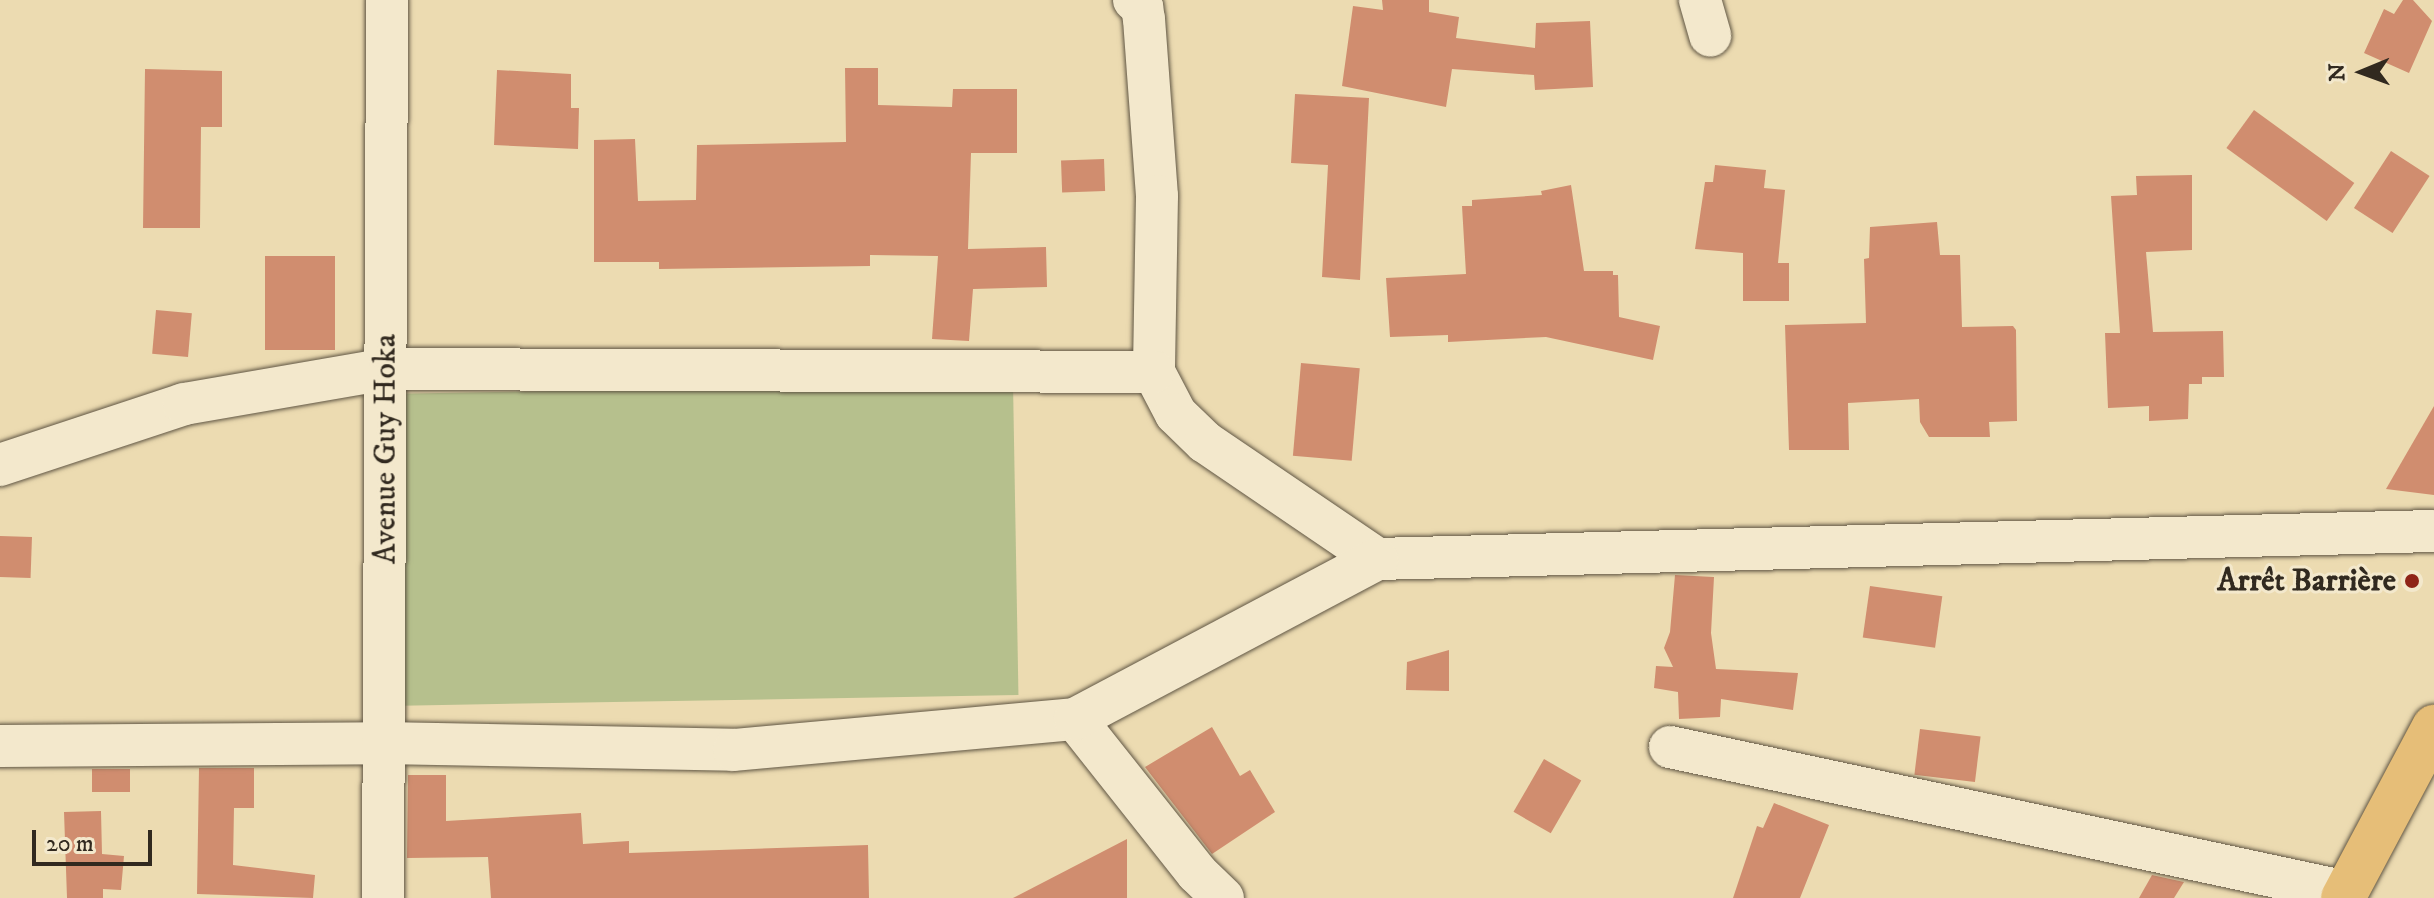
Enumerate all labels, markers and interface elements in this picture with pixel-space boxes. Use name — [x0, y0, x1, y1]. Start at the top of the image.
north arrow — [2322, 32, 2402, 112]
text: N — [2324, 63, 2351, 82]
street label: Avenue Guy Hoka — [367, 334, 405, 564]
place label: Arrêt Barrière — [2217, 562, 2396, 600]
marker: Arrêt Barrière — [2403, 572, 2421, 590]
scale bar — [36, 814, 156, 864]
text: 20 m — [46, 829, 94, 859]

